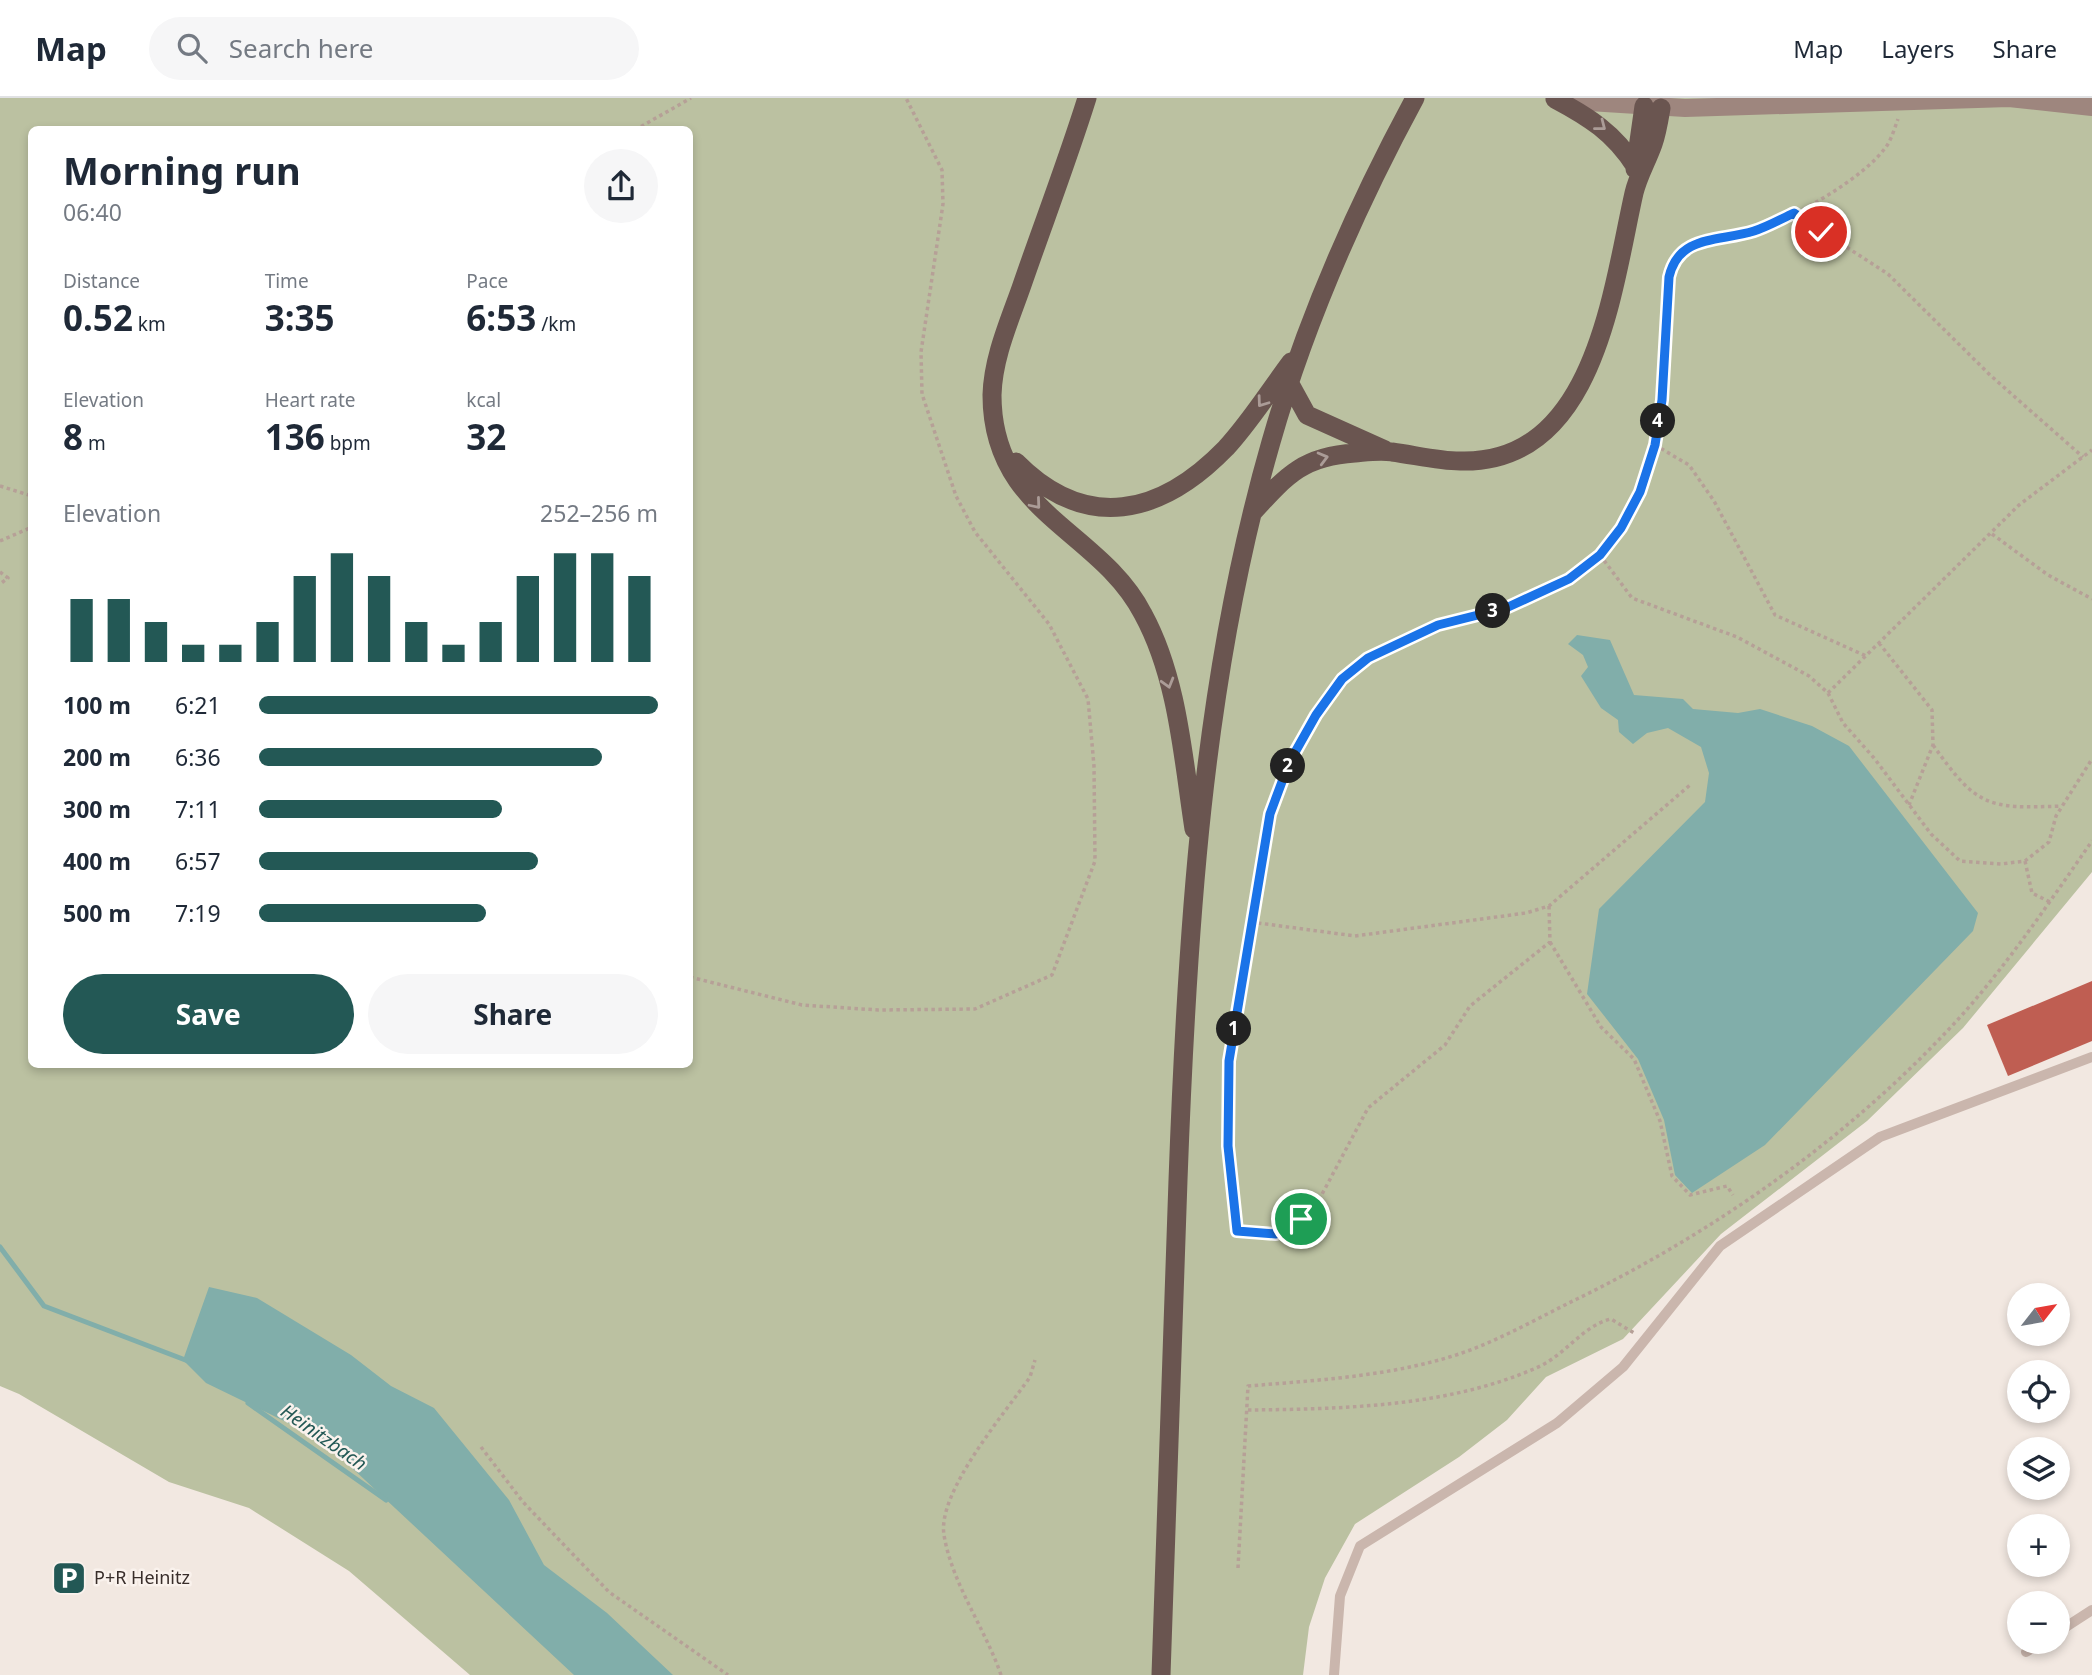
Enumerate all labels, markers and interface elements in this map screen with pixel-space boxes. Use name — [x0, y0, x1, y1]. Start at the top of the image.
search box — [149, 17, 639, 80]
text: Map — [35, 26, 107, 71]
icon: search — [173, 29, 211, 67]
text: Search here — [229, 30, 373, 66]
text: Map — [1793, 32, 1843, 65]
text: Layers — [1881, 32, 1955, 65]
text: Share — [1993, 32, 2057, 65]
one-way arrow — [1593, 118, 1606, 131]
text: Morning run — [63, 144, 301, 196]
button: share — [584, 149, 658, 223]
text: 06:40 — [63, 196, 122, 228]
pin — [1791, 202, 1851, 262]
icon: check — [1802, 213, 1840, 251]
text: Distance — [63, 268, 140, 294]
text: Time — [265, 268, 309, 294]
text: Pace — [466, 268, 508, 294]
text: 0.52 — [63, 294, 133, 341]
text: 3:35 — [265, 294, 335, 341]
text: 6:53 — [466, 294, 536, 341]
text: km — [133, 311, 166, 337]
text: /km — [536, 311, 576, 337]
text: Elevation — [63, 387, 144, 413]
text: Heart rate — [265, 387, 355, 413]
text: kcal — [466, 387, 501, 413]
one-way arrow — [1257, 394, 1270, 406]
pin: 4 — [1640, 404, 1676, 438]
text: 4 — [1652, 407, 1663, 433]
text: 8 — [63, 413, 83, 460]
text: 136 — [265, 413, 325, 460]
text: 32 — [466, 413, 506, 460]
text: m — [83, 430, 106, 456]
text: bpm — [325, 430, 371, 456]
one-way arrow — [1317, 452, 1329, 466]
one-way arrow — [1028, 496, 1040, 509]
text: Elevation — [63, 497, 161, 529]
text: 252–256 m — [540, 497, 658, 529]
pin: 3 — [1476, 594, 1510, 628]
text: 3 — [1487, 597, 1498, 623]
one-way arrow — [1159, 676, 1174, 688]
text: 100 m — [63, 689, 131, 721]
text: 6:21 — [175, 689, 221, 721]
text: 200 m — [63, 741, 131, 773]
text: 6:36 — [175, 741, 221, 773]
pin: 2 — [1270, 748, 1306, 784]
text: 2 — [1282, 752, 1293, 778]
text: 300 m — [63, 793, 131, 825]
text: 7:11 — [175, 793, 221, 825]
text: 400 m — [63, 845, 131, 877]
text: 6:57 — [175, 845, 221, 877]
text: 500 m — [63, 897, 131, 929]
text: 7:19 — [175, 897, 221, 929]
button: Save — [63, 974, 354, 1054]
button: Share — [368, 974, 658, 1054]
pin: 1 — [1216, 1012, 1252, 1046]
text: 1 — [1228, 1015, 1239, 1041]
pin — [1271, 1189, 1331, 1249]
icon: arrive — [1282, 1200, 1320, 1238]
north arrow — [2007, 1283, 2070, 1346]
map controls — [2007, 1283, 2070, 1654]
button: locate — [2007, 1360, 2070, 1423]
water label: Heinitzbach — [276, 1398, 372, 1476]
button: layers — [2007, 1437, 2070, 1500]
button: + — [2007, 1514, 2070, 1577]
parking icon: P+R Heinitz — [50, 1559, 88, 1597]
place label: P+R Heinitz — [94, 1565, 190, 1589]
button: − — [2007, 1591, 2070, 1654]

